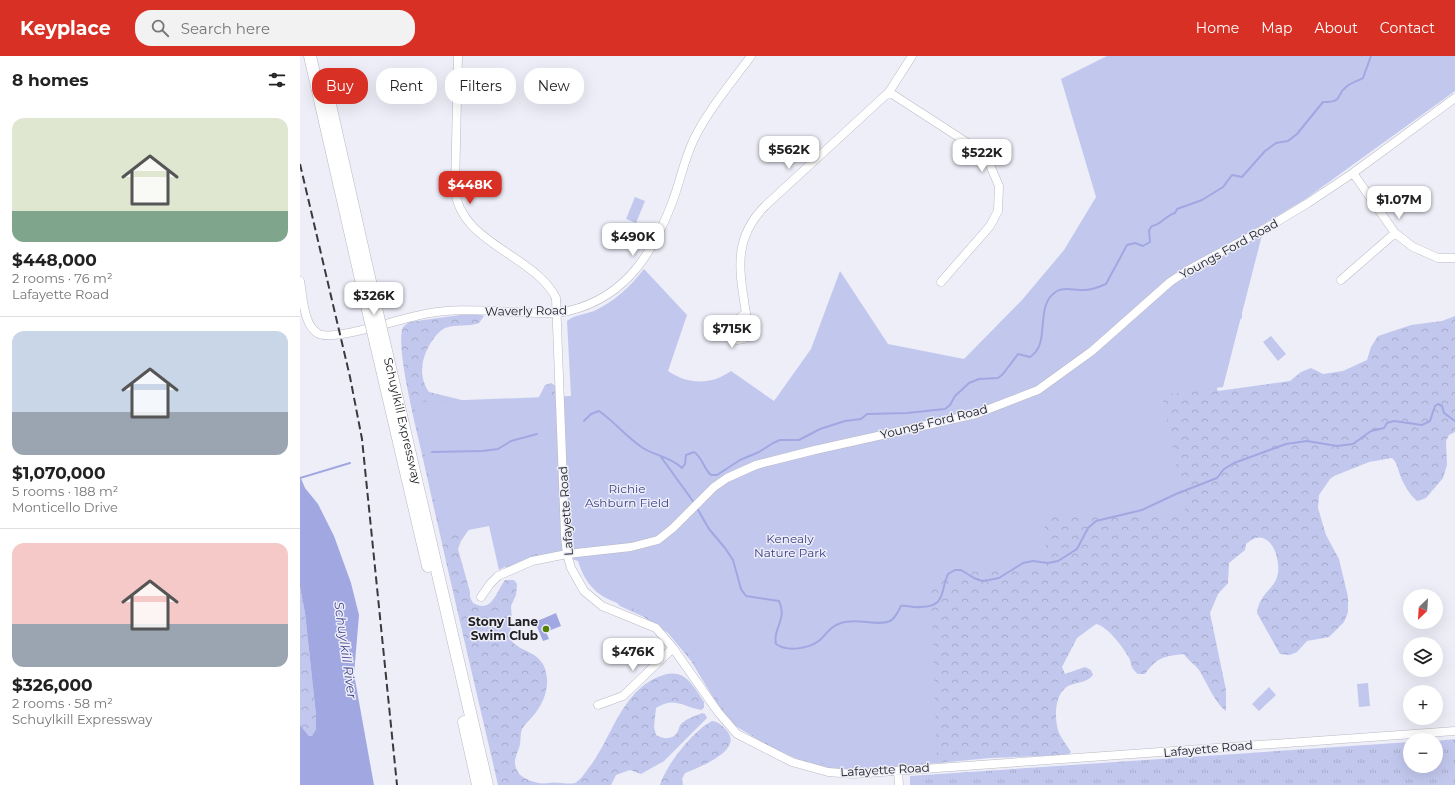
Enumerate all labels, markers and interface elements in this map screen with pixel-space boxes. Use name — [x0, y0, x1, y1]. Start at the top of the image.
search box — [135, 10, 415, 46]
text: Keyplace — [20, 17, 111, 40]
icon: search — [149, 17, 171, 39]
text: Search here — [181, 19, 270, 38]
text: Home — [1196, 19, 1239, 37]
text: Map — [1261, 19, 1292, 37]
text: About — [1314, 19, 1358, 37]
text: Contact — [1380, 19, 1435, 37]
chip: Buy — [312, 68, 368, 104]
chip: Rent — [376, 68, 437, 104]
chip: Filters — [445, 68, 516, 104]
chip: New — [524, 68, 584, 104]
icon: filters — [266, 69, 288, 91]
text: 8 homes — [12, 70, 89, 90]
pin: $562K — [761, 136, 817, 170]
pin: $522K — [954, 139, 1010, 173]
text: $562K — [768, 141, 810, 157]
icon: home — [114, 144, 186, 216]
text: $522K — [962, 144, 1002, 160]
pin: $448K — [442, 171, 498, 205]
text: $448K — [448, 176, 492, 192]
pin: $1.07M — [1366, 186, 1432, 220]
text: $1.07M — [1376, 191, 1422, 207]
street label: Youngs Ford Road — [1177, 215, 1281, 282]
pin: $490K — [605, 223, 661, 257]
text: $490K — [611, 228, 655, 244]
text: $448,000 — [12, 250, 97, 270]
text: 2 rooms · 76 m² — [12, 270, 112, 286]
pin: $326K — [346, 282, 402, 316]
text: Lafayette Road — [12, 286, 109, 302]
text: $326K — [353, 287, 395, 303]
street label: Waverly Road — [485, 302, 567, 319]
pin: $715K — [704, 315, 760, 349]
text: $715K — [713, 320, 751, 336]
street label: Schuylkill Expressway — [381, 356, 425, 486]
icon: home — [114, 357, 186, 429]
street label: Youngs Ford Road — [879, 401, 989, 442]
text: $1,070,000 — [12, 463, 105, 483]
street label: Lafayette Road — [555, 466, 576, 556]
park label: Richie Ashburn Field — [585, 481, 669, 510]
text: 5 rooms · 188 m² — [12, 483, 118, 499]
text: Monticello Drive — [12, 499, 118, 515]
park label: Kenealy Nature Park — [754, 531, 827, 560]
icon: home — [114, 569, 186, 641]
north arrow — [1403, 589, 1443, 629]
map controls — [1403, 589, 1443, 773]
water label: Schuylkill River — [331, 601, 361, 700]
place label: Stony Lane Swim Club — [468, 614, 538, 643]
marker: Stony Lane Swim Club — [541, 624, 551, 634]
button: layers — [1403, 637, 1443, 677]
pin: $476K — [605, 638, 661, 672]
text: $476K — [612, 643, 654, 659]
text: $326,000 — [12, 675, 93, 695]
button: + — [1403, 685, 1443, 725]
text: 2 rooms · 58 m² — [12, 695, 113, 711]
text: Schuylkill Expressway — [12, 711, 152, 727]
button: − — [1403, 733, 1443, 773]
street label: Lafayette Road — [1163, 737, 1253, 760]
street label: Lafayette Road — [840, 760, 930, 779]

